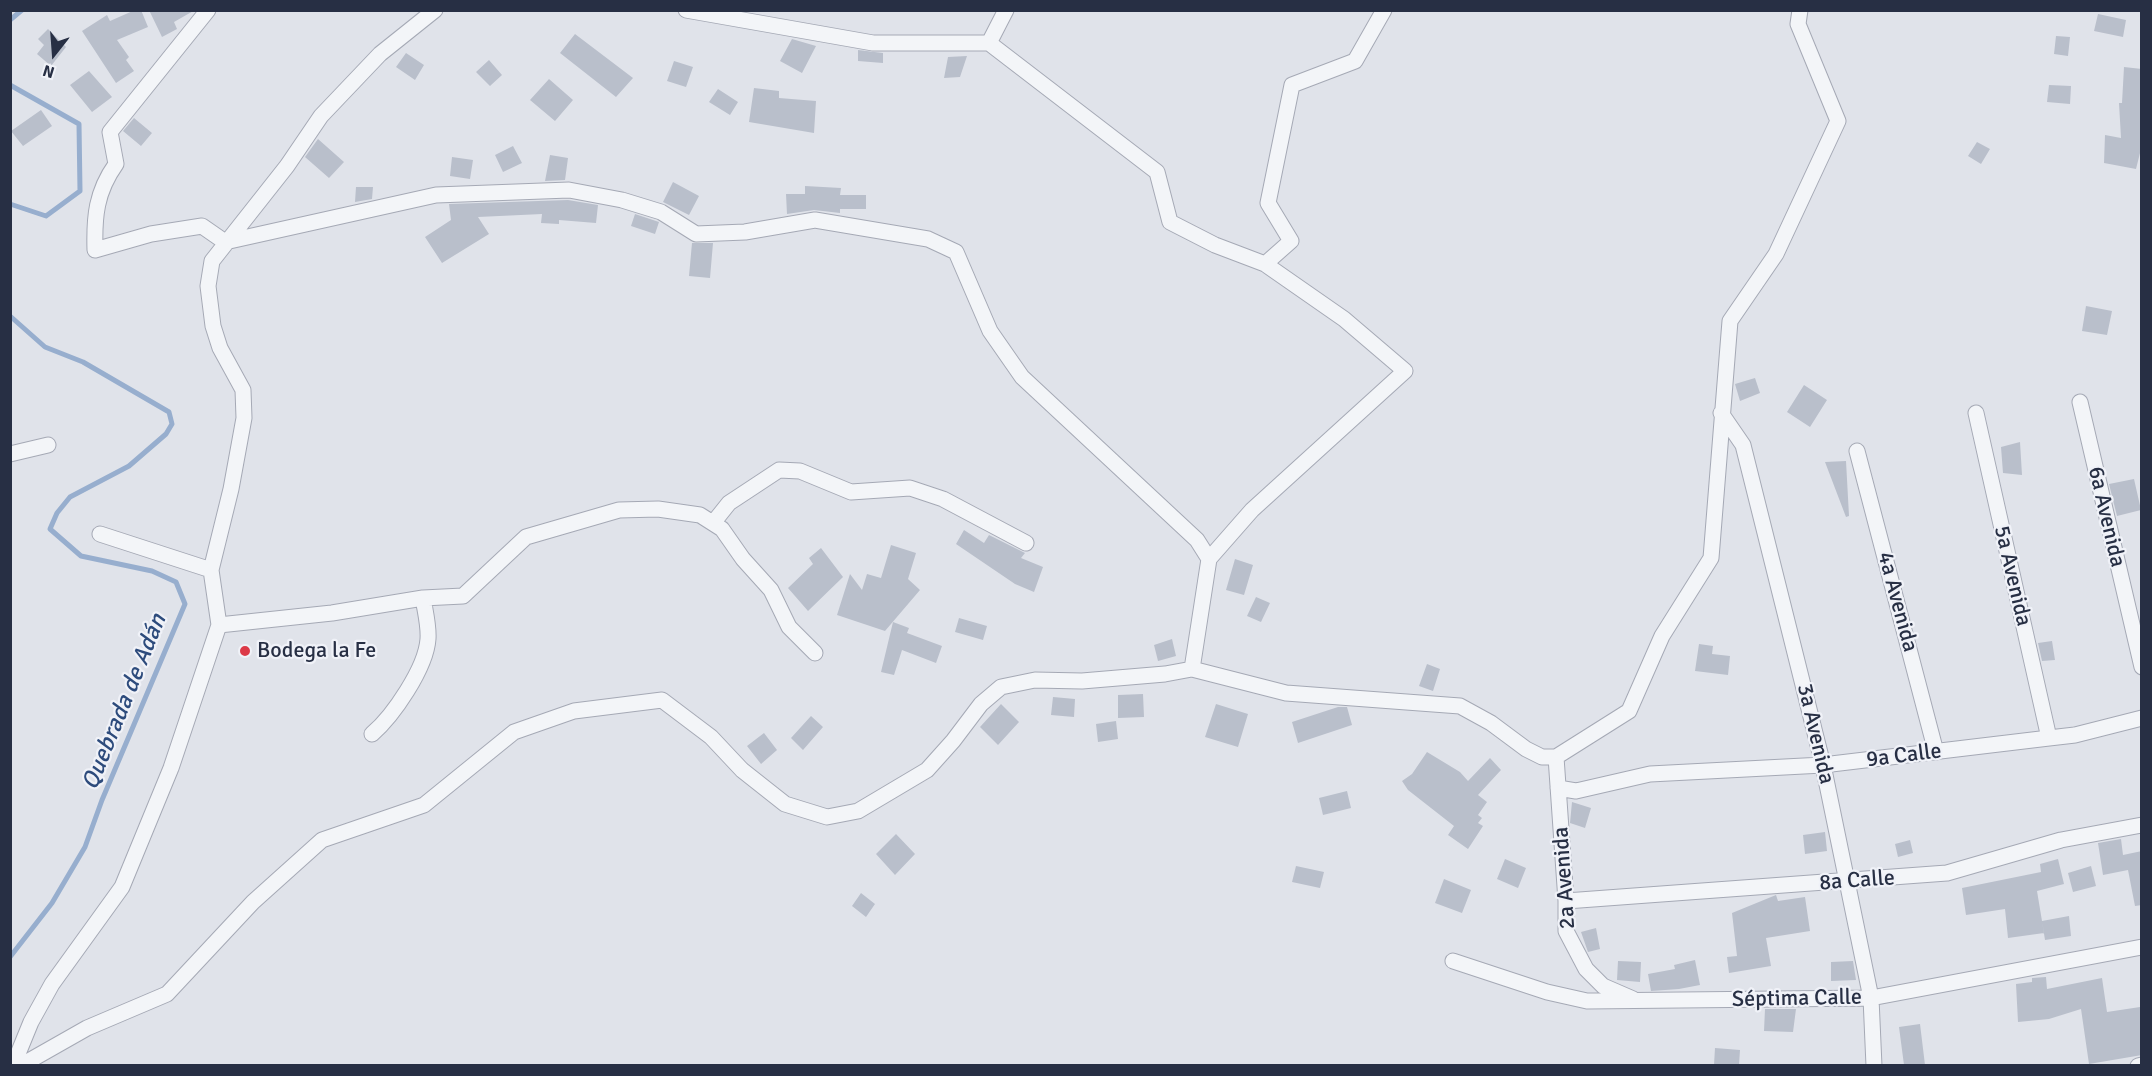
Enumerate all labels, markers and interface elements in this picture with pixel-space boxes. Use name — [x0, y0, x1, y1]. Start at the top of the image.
north arrow — [24, 24, 84, 84]
text: N — [40, 60, 57, 82]
street label: 6a Avenida — [2082, 464, 2130, 570]
street label: 5a Avenida — [1988, 523, 2036, 629]
street label: 4a Avenida — [1871, 549, 1923, 655]
water label: Quebrada de Adán — [77, 610, 173, 794]
place label: Bodega la Fe — [257, 638, 376, 664]
marker: Bodega la Fe — [238, 644, 252, 658]
street label: 3a Avenida — [1791, 681, 1839, 787]
street label: 9a Calle — [1865, 738, 1943, 774]
street label: 2a Avenida — [1548, 826, 1582, 930]
street label: 8a Calle — [1818, 865, 1896, 897]
street label: Séptima Calle — [1732, 985, 1862, 1013]

